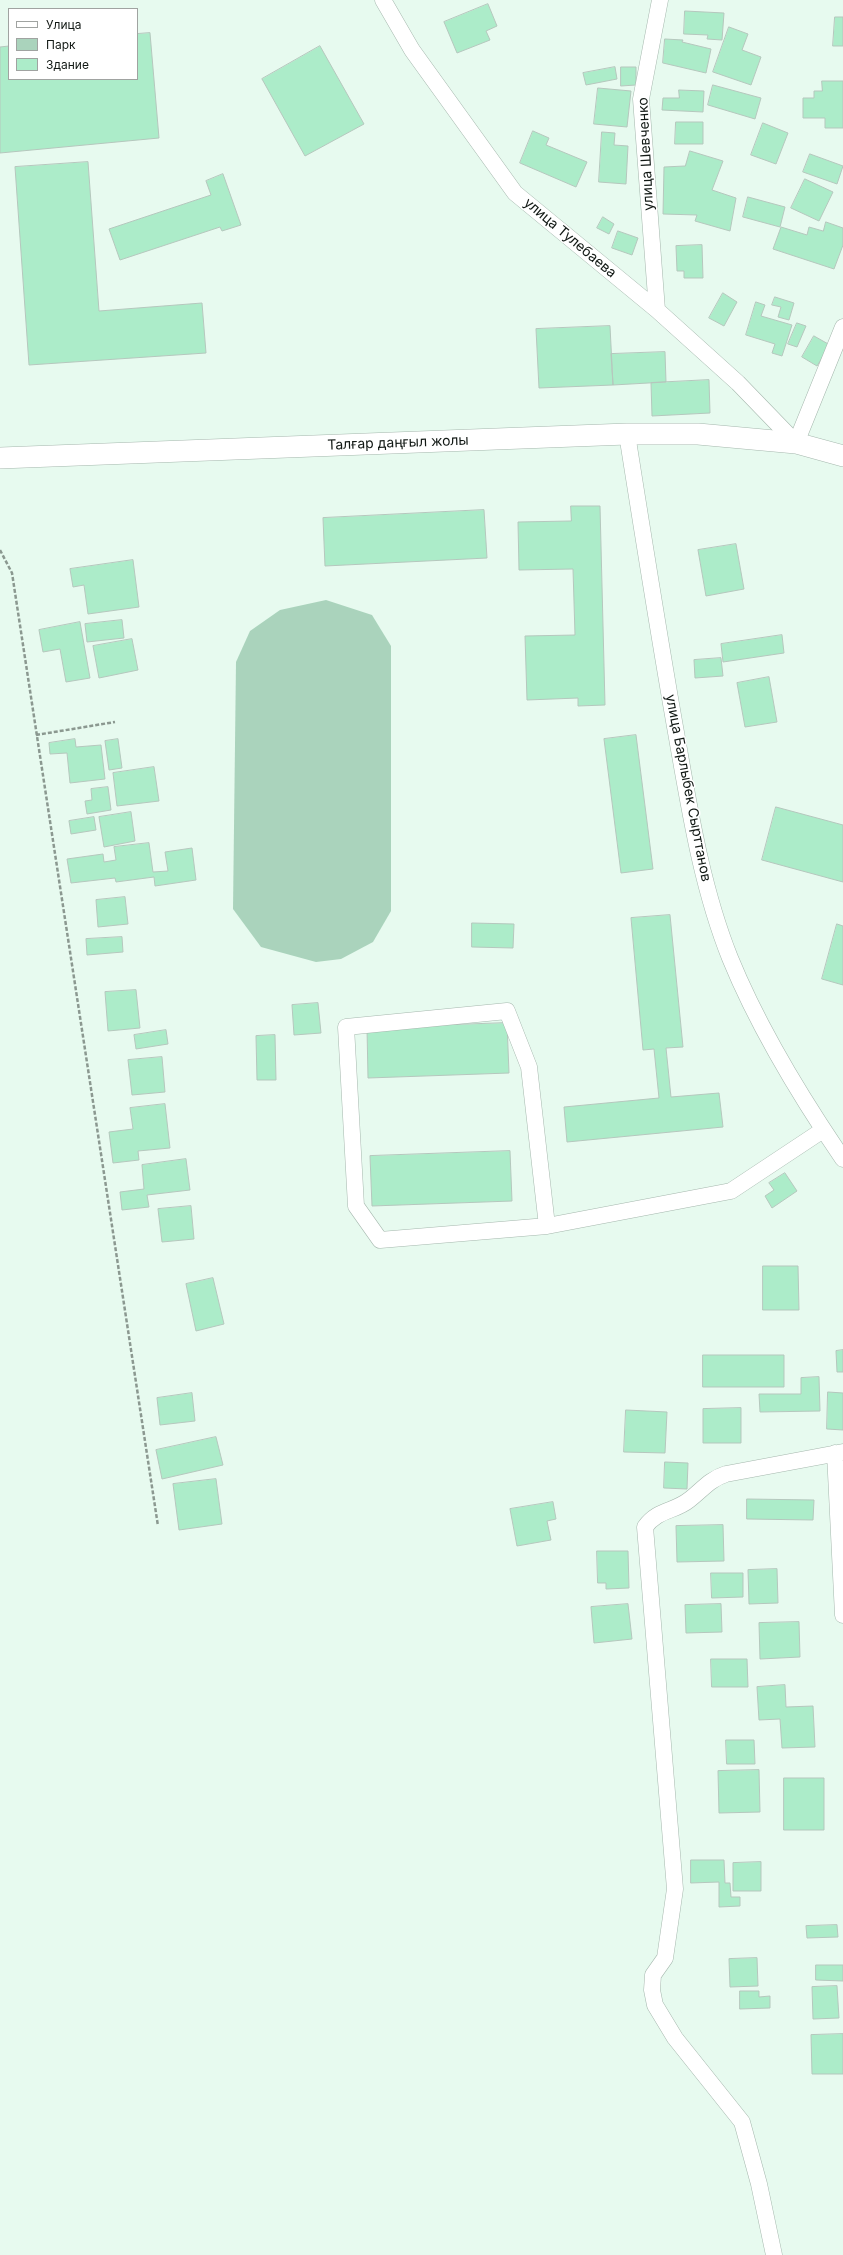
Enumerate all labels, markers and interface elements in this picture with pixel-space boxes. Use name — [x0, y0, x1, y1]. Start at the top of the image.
legend — [8, 8, 138, 80]
text: Улица — [46, 17, 81, 32]
text: Парк — [46, 37, 76, 52]
text: Здание — [46, 57, 89, 72]
street label: улица Шевченко — [635, 97, 657, 211]
street label: улица Тулебаева — [520, 194, 620, 282]
street label: Талғар даңғыл жолы — [327, 432, 469, 454]
street label: улица Барлыбек Сырттанов — [662, 693, 714, 883]

